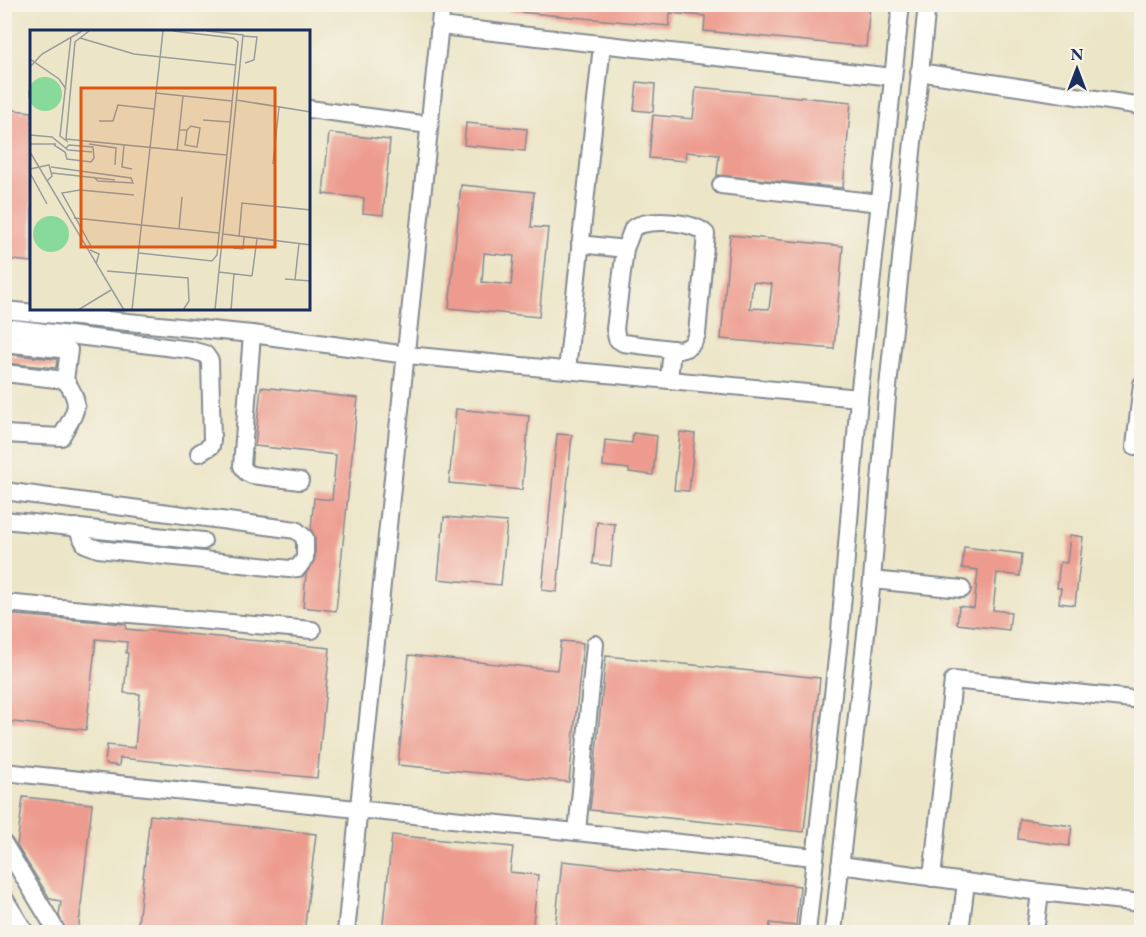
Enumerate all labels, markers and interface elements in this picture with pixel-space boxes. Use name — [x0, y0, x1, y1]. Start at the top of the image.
inset map — [30, 30, 310, 310]
north arrow — [1047, 39, 1107, 99]
text: N — [1071, 44, 1084, 65]

